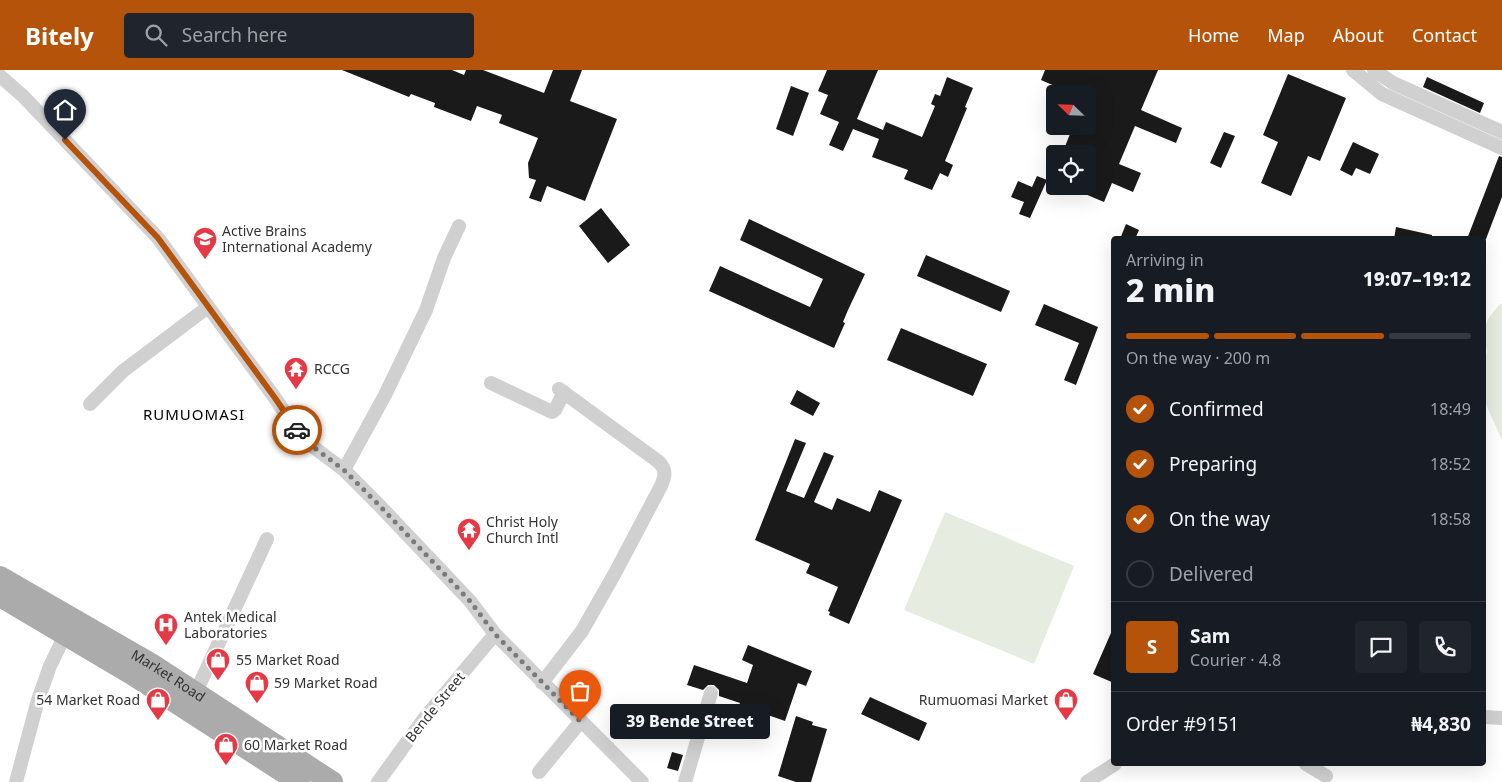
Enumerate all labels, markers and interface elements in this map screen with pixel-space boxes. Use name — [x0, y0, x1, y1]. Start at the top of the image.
search box — [124, 13, 474, 58]
text: Bitely — [25, 19, 94, 52]
icon: search — [142, 21, 170, 49]
text: Search here — [182, 22, 287, 48]
text: Home — [1188, 23, 1239, 47]
text: Map — [1267, 23, 1305, 47]
text: About — [1333, 23, 1384, 47]
text: Contact — [1412, 23, 1477, 47]
north arrow — [1046, 85, 1096, 135]
map controls — [1046, 85, 1096, 195]
pin — [44, 89, 86, 140]
icon: home — [51, 96, 79, 124]
button: locate — [1046, 145, 1096, 195]
place label: Active Brains International Academy — [222, 221, 373, 256]
school or university icon: Active Brains International Academy — [192, 226, 218, 260]
text: Arriving in — [1126, 249, 1204, 271]
text: 19:07–19:12 — [1363, 266, 1471, 292]
text: 2 min — [1126, 268, 1215, 311]
text: On the way · 200 m — [1126, 347, 1270, 369]
temple icon: RCCG — [283, 356, 309, 390]
place label: RCCG — [314, 359, 350, 378]
icon: check — [1126, 395, 1154, 423]
text: Confirmed — [1169, 396, 1264, 422]
text: 18:49 — [1430, 398, 1471, 420]
district label: RUMUOMASI — [143, 404, 245, 424]
courier — [272, 405, 322, 455]
icon: car — [283, 416, 311, 444]
icon: check — [1126, 450, 1154, 478]
text: Preparing — [1169, 451, 1257, 477]
text: 18:52 — [1430, 453, 1471, 475]
icon: check — [1126, 505, 1154, 533]
text: On the way — [1169, 506, 1270, 532]
text: 18:58 — [1430, 508, 1471, 530]
place label: Christ Holy Church Intl — [486, 512, 559, 547]
temple icon: Christ Holy Church Intl — [456, 517, 482, 551]
text: Delivered — [1169, 561, 1254, 587]
place label: Antek Medical Laboratories — [184, 607, 277, 642]
hospital icon: Antek Medical Laboratories — [153, 612, 179, 646]
button: chat — [1355, 621, 1407, 673]
button: phone — [1419, 621, 1471, 673]
text: Sam — [1190, 623, 1230, 649]
text: S — [1147, 634, 1157, 660]
street label: Market Road — [128, 645, 209, 706]
shop icon: 55 Market Road — [205, 647, 231, 681]
text: Courier · 4.8 — [1190, 649, 1281, 671]
place label: 55 Market Road — [236, 650, 340, 669]
street label: Bende Street — [401, 668, 469, 746]
shop icon: 59 Market Road — [244, 670, 270, 704]
pin — [559, 670, 601, 721]
place label: 59 Market Road — [274, 673, 378, 692]
icon: bag — [566, 677, 594, 705]
shop icon: 54 Market Road — [145, 687, 171, 721]
shop icon: Rumuomasi Market — [1053, 687, 1079, 721]
place label: 54 Market Road — [36, 690, 140, 709]
place label: Rumuomasi Market — [919, 690, 1048, 709]
callout: 39 Bende Street — [610, 704, 770, 738]
text: 39 Bende Street — [626, 710, 754, 732]
text: Order #9151 — [1126, 711, 1239, 737]
text: ₦4,830 — [1411, 711, 1471, 737]
shop icon: 60 Market Road — [213, 732, 239, 766]
place label: 60 Market Road — [244, 735, 348, 754]

